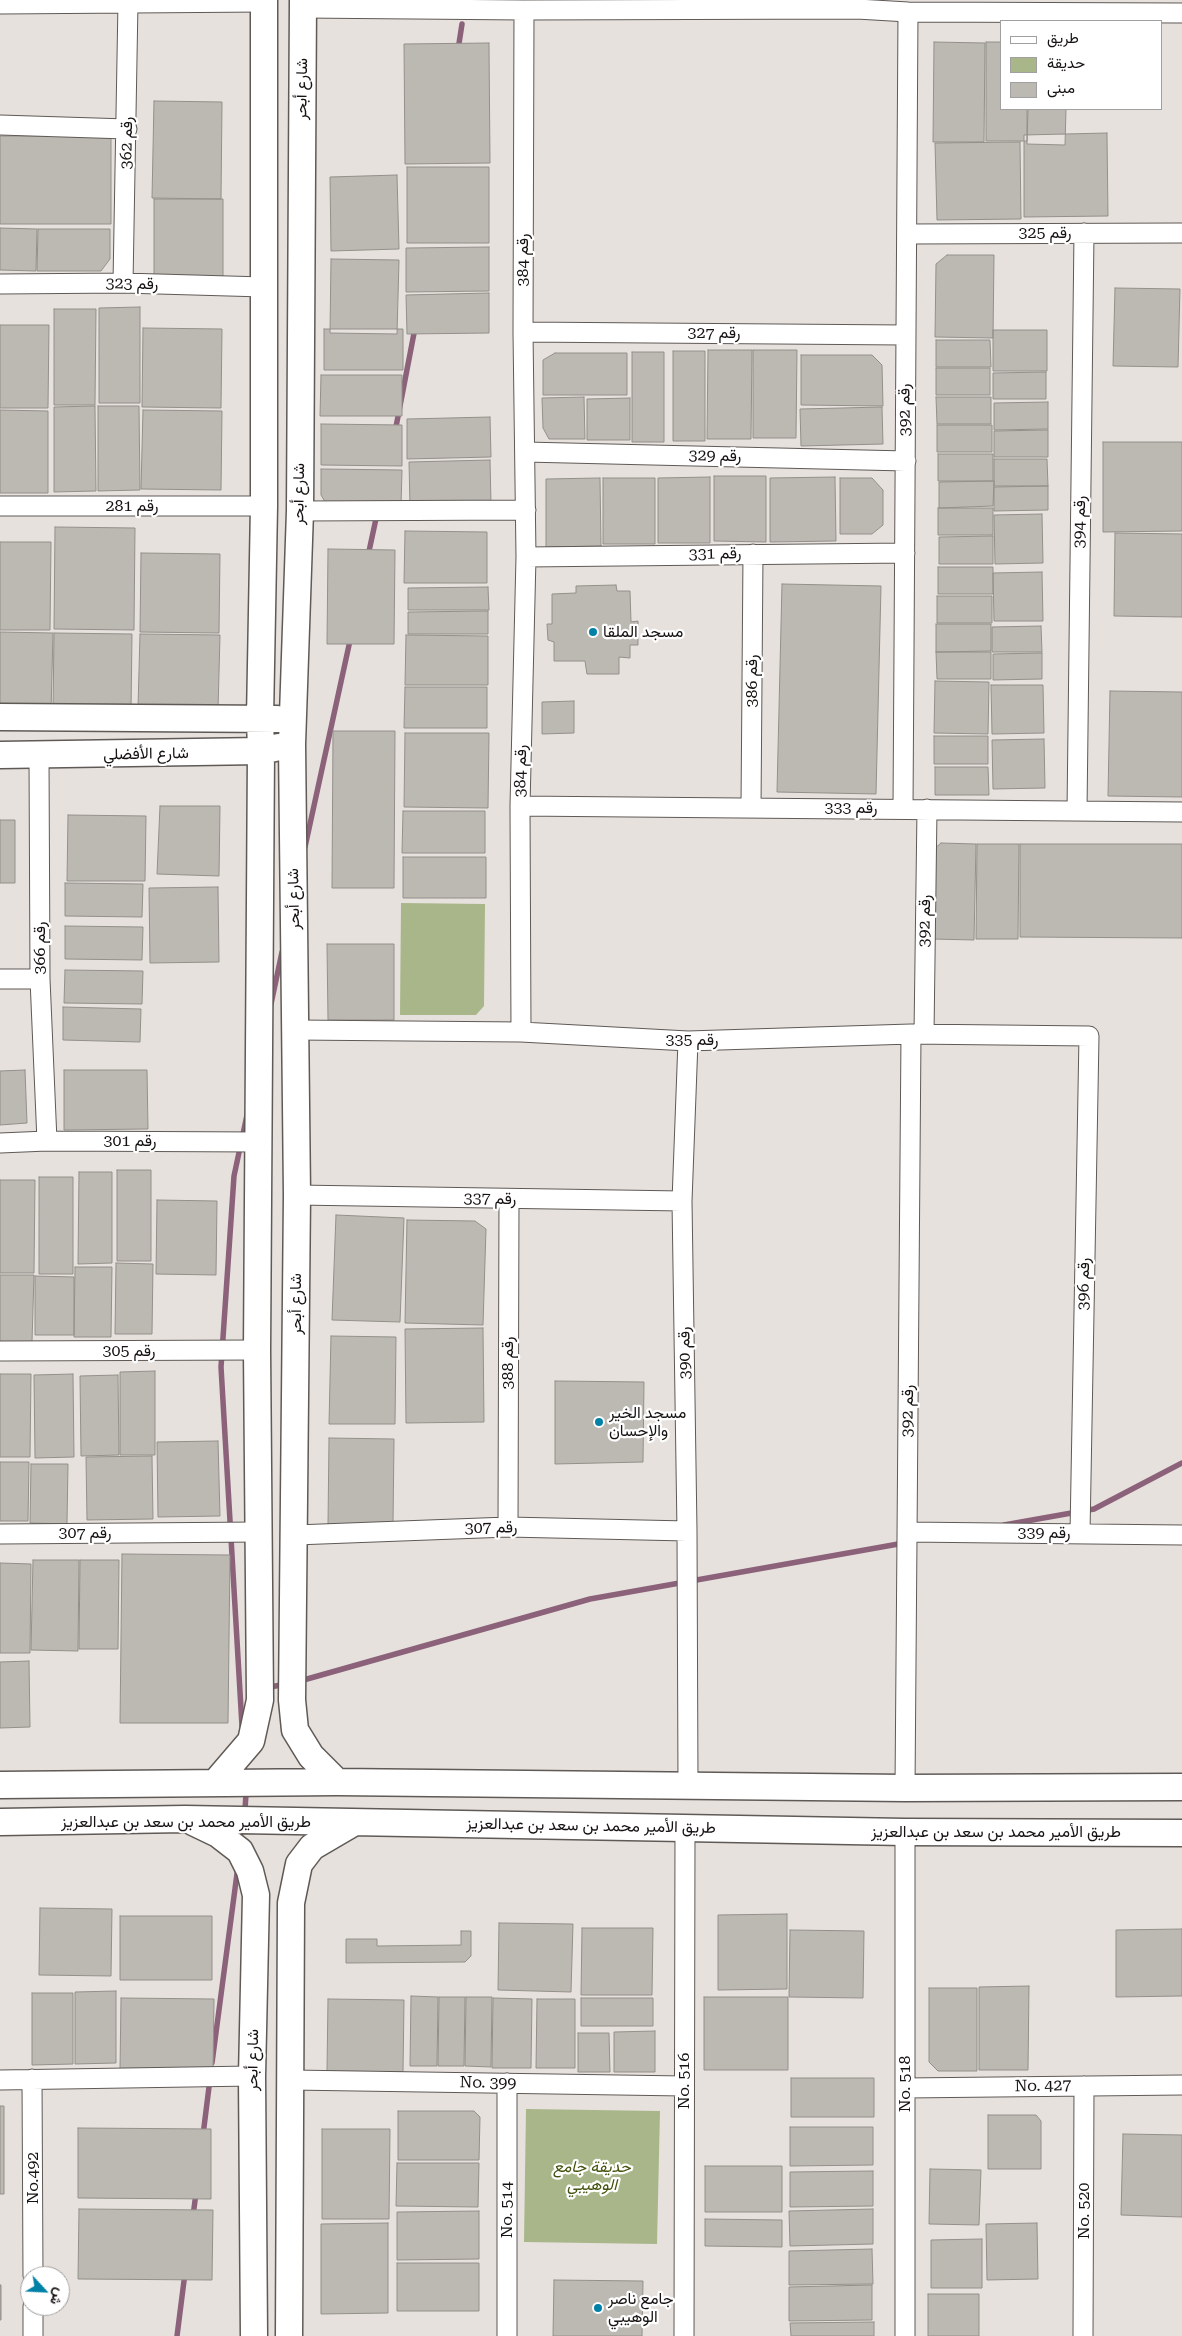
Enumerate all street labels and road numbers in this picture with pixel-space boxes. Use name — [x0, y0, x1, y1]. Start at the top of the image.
street label: شارع أبحر — [292, 58, 312, 120]
street label: رقم 362 — [117, 116, 137, 170]
street label: رقم 325 — [1019, 223, 1071, 243]
street label: رقم 384 — [513, 234, 533, 286]
street label: رقم 323 — [105, 274, 159, 294]
street label: رقم 327 — [688, 323, 740, 343]
street label: رقم 392 — [895, 383, 915, 437]
street label: رقم 329 — [688, 446, 742, 466]
street label: شارع أبحر — [289, 463, 309, 525]
street label: رقم 394 — [1070, 495, 1090, 549]
street label: رقم 281 — [106, 496, 158, 516]
street label: رقم 331 — [688, 544, 742, 564]
street label: رقم 386 — [742, 655, 762, 707]
street label: شارع الأفضلي — [103, 744, 189, 764]
street label: رقم 384 — [511, 744, 531, 798]
street label: رقم 333 — [825, 798, 877, 818]
street label: شارع أبحر — [284, 868, 304, 930]
street label: رقم 392 — [915, 894, 935, 948]
street label: رقم 366 — [30, 922, 50, 974]
street label: رقم 335 — [666, 1030, 718, 1050]
street label: رقم 301 — [104, 1131, 156, 1151]
street label: رقم 337 — [463, 1189, 517, 1209]
street label: رقم 396 — [1074, 1257, 1094, 1311]
street label: شارع أبحر — [286, 1273, 306, 1335]
street label: رقم 390 — [675, 1326, 695, 1380]
street label: رقم 388 — [498, 1337, 518, 1389]
street label: رقم 305 — [103, 1341, 155, 1361]
street label: رقم 392 — [898, 1384, 918, 1438]
street label: رقم 307 — [464, 1518, 518, 1538]
street label: رقم 307 — [59, 1523, 111, 1543]
street label: رقم 339 — [1018, 1523, 1070, 1543]
street label: طريق الأمير محمد بن سعد بن عبدالعزيز — [61, 1812, 311, 1832]
street label: طريق الأمير محمد بن سعد بن عبدالعزيز — [466, 1814, 716, 1838]
street label: طريق الأمير محمد بن سعد بن عبدالعزيز — [871, 1822, 1121, 1842]
street label: شارع أبحر — [243, 2029, 263, 2091]
street label: No. 516 — [674, 2053, 694, 2109]
street label: No. 518 — [895, 2056, 915, 2112]
street label: No. 399 — [459, 2073, 517, 2093]
street label: No. 427 — [1014, 2076, 1072, 2096]
street label: No.492 — [23, 2152, 43, 2204]
street label: No. 514 — [497, 2182, 517, 2238]
street label: No. 520 — [1074, 2183, 1094, 2239]

